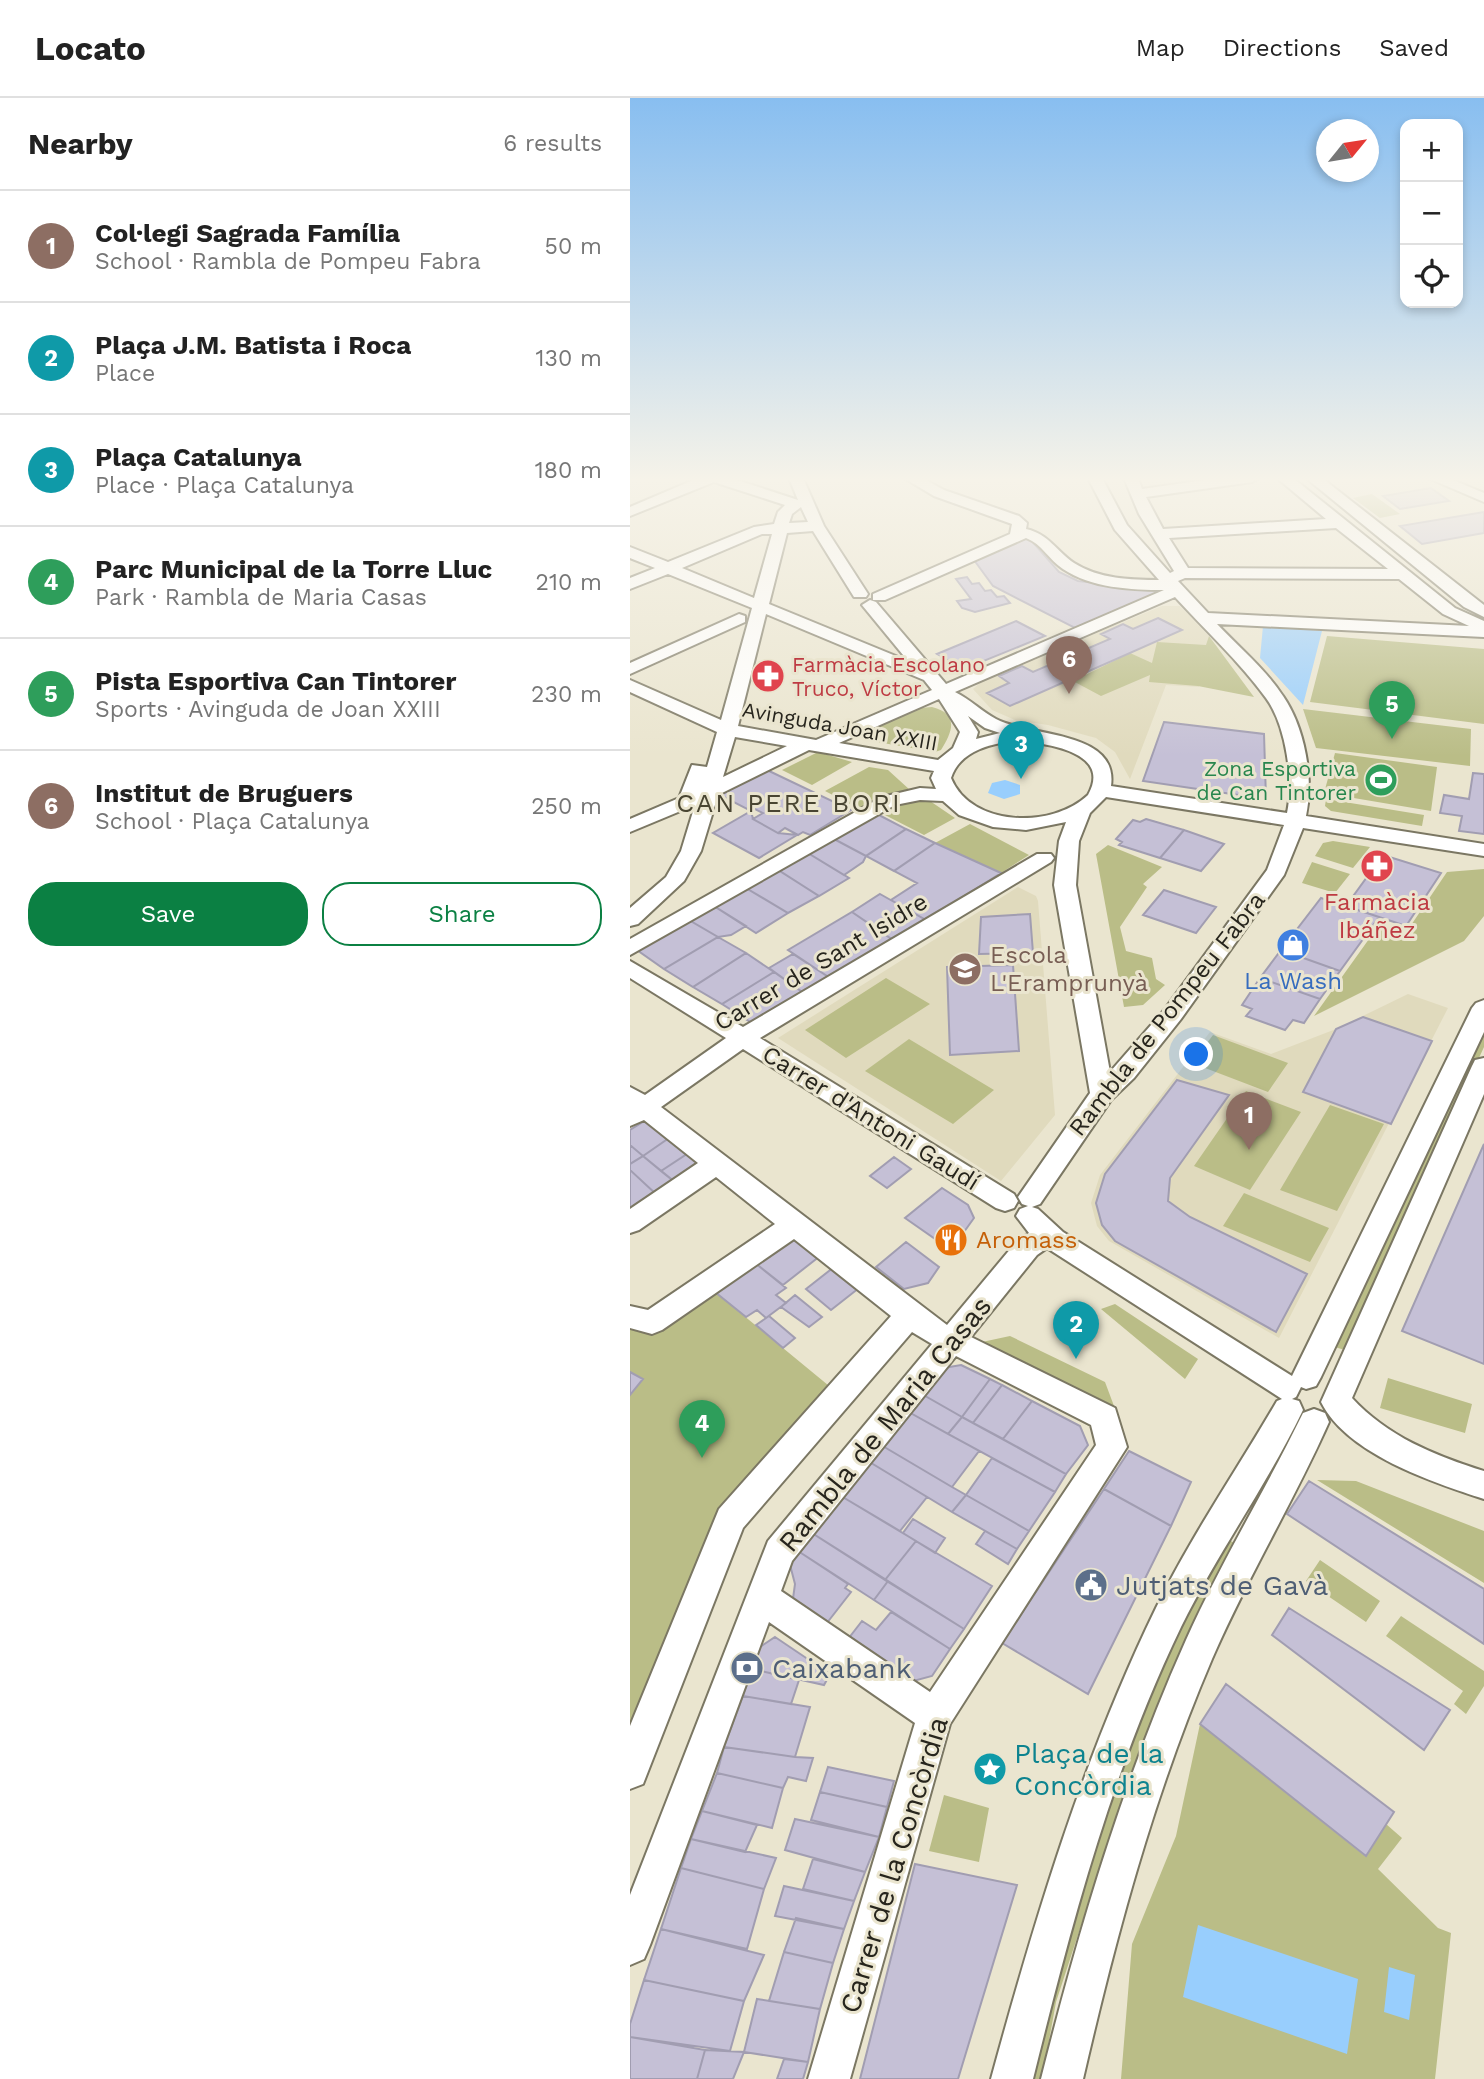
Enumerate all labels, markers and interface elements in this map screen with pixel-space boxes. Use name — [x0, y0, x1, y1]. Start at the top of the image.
text: Locato — [35, 29, 146, 68]
text: Map — [1136, 34, 1185, 62]
text: Directions — [1223, 34, 1341, 62]
text: Saved — [1379, 34, 1449, 62]
north arrow — [1316, 119, 1379, 182]
map controls — [1400, 119, 1463, 308]
button: + — [1400, 119, 1463, 182]
text: Nearby — [28, 126, 133, 161]
text: 6 results — [503, 130, 602, 157]
button: − — [1400, 182, 1463, 245]
text: Col·legi Sagrada Família — [95, 218, 400, 248]
text: 1 — [46, 233, 56, 260]
text: 50 m — [545, 233, 602, 260]
button: locate — [1400, 245, 1463, 308]
text: School · Rambla de Pompeu Fabra — [95, 248, 481, 275]
text: Plaça J.M. Batista i Roca — [95, 330, 411, 360]
text: 2 — [44, 345, 58, 372]
text: 130 m — [536, 345, 602, 372]
text: Place — [95, 360, 155, 387]
text: Plaça Catalunya — [95, 442, 301, 472]
text: 3 — [44, 457, 58, 484]
text: 180 m — [535, 457, 602, 484]
text: Place · Plaça Catalunya — [95, 472, 354, 499]
text: Parc Municipal de la Torre Lluc — [95, 554, 492, 584]
text: 4 — [44, 569, 58, 596]
text: 210 m — [536, 569, 602, 596]
text: Park · Rambla de Maria Casas — [95, 584, 427, 611]
pin: 6 — [1046, 636, 1092, 694]
place label: Farmàcia Escolano Truco, Víctor — [792, 652, 985, 701]
pharmacy icon: Farmàcia Escolano Truco, Víctor — [749, 657, 787, 695]
text: Pista Esportiva Can Tintorer — [95, 666, 456, 696]
text: 5 — [44, 681, 58, 708]
text: 230 m — [531, 681, 602, 708]
pin: 5 — [1369, 681, 1415, 739]
text: Sports · Avinguda de Joan XXIII — [95, 696, 441, 723]
street label: Avinguda Joan XXIII — [740, 696, 940, 756]
pin: 3 — [998, 721, 1044, 779]
place label: Zona Esportiva de Can Tintorer — [1197, 756, 1356, 805]
sports icon: Zona Esportiva de Can Tintorer — [1362, 761, 1400, 799]
text: Institut de Bruguers — [95, 778, 353, 808]
district label: CAN PERE BORI — [676, 788, 902, 818]
text: 6 — [44, 793, 58, 820]
text: 250 m — [531, 793, 602, 820]
text: School · Plaça Catalunya — [95, 808, 370, 835]
pharmacy icon: Farmàcia Ibáñez — [1358, 847, 1396, 885]
button: Save — [28, 882, 308, 946]
button: Share — [322, 882, 602, 946]
street label: Rambla de Pompeu Fabra — [1063, 886, 1271, 1142]
street label: Carrer de Sant Isidre — [709, 887, 933, 1037]
place label: Farmàcia Ibáñez — [1324, 888, 1430, 944]
shop icon: La Wash — [1274, 926, 1312, 964]
place label: Escola L'Eramprunyà — [990, 941, 1148, 997]
school or university icon: Escola L'Eramprunyà — [946, 950, 984, 988]
place label: La Wash — [1244, 967, 1342, 995]
your location — [1179, 1037, 1213, 1071]
street label: Carrer d'Antoni Gaudí — [757, 1040, 985, 1196]
pin: 1 — [1226, 1092, 1272, 1150]
restaurant icon: Aromass — [932, 1221, 970, 1259]
place label: Aromass — [976, 1226, 1077, 1254]
street label: Rambla de Maria Casas — [772, 1290, 998, 1558]
pin: 2 — [1053, 1301, 1099, 1359]
pin: 4 — [679, 1400, 725, 1458]
public building icon: Jutjats de Gavà — [1072, 1566, 1110, 1604]
place label: Jutjats de Gavà — [1116, 1569, 1328, 1602]
bank icon: Caixabank — [728, 1649, 766, 1687]
place label: Caixabank — [772, 1652, 912, 1685]
street label: Carrer de la Concòrdia — [833, 1713, 955, 2017]
place label: Plaça de la Concòrdia — [1014, 1737, 1164, 1802]
place icon: Plaça de la Concòrdia — [971, 1750, 1009, 1788]

